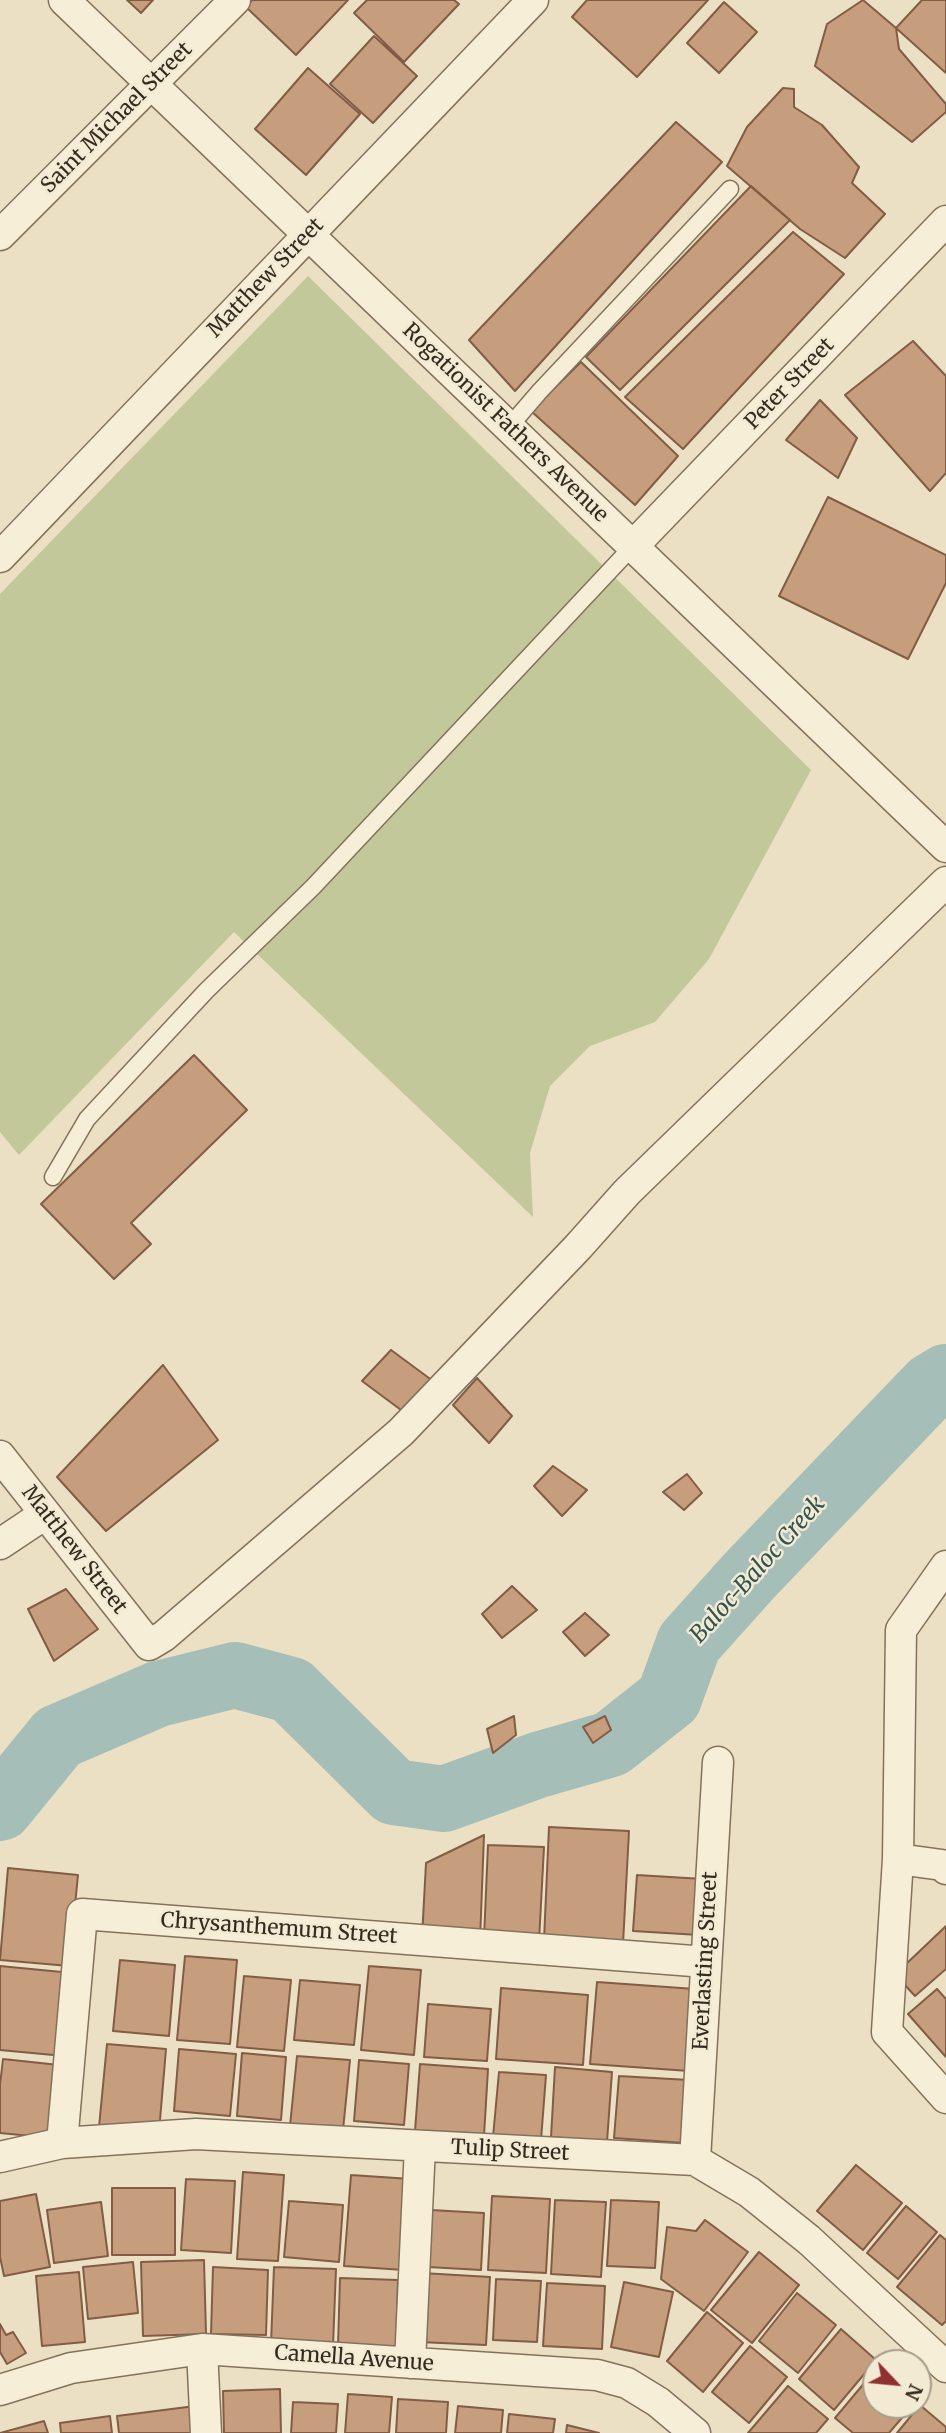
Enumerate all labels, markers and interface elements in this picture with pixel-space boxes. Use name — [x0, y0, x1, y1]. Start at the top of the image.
street label: Saint Michael Street — [36, 37, 198, 199]
street label: Matthew Street — [203, 213, 329, 343]
street label: Rogationist Fathers Avenue — [397, 318, 613, 528]
street label: Peter Street — [740, 333, 840, 435]
street label: Matthew Street — [16, 1481, 132, 1619]
water label: Baloc-Baloc Creek — [685, 1491, 831, 1649]
street label: Everlasting Street — [689, 1871, 723, 2051]
street label: Chrysanthemum Street — [160, 1908, 398, 1950]
street label: Tulip Street — [450, 2135, 570, 2167]
street label: Camella Avenue — [273, 2341, 435, 2377]
north arrow — [862, 2349, 932, 2419]
text: N — [900, 2380, 928, 2404]

